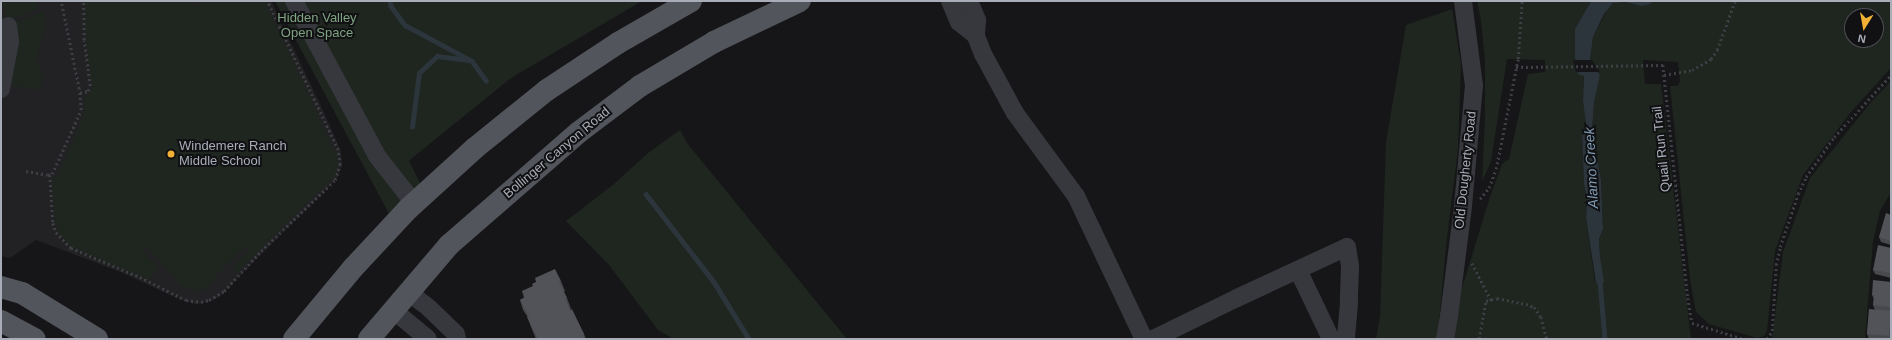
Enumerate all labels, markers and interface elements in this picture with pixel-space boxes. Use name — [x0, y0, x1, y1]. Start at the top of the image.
north arrow — [1844, 8, 1884, 48]
park label: Hidden Valley Open Space — [277, 11, 357, 42]
text: N — [1857, 32, 1867, 45]
street label: Bollinger Canyon Road — [501, 104, 613, 202]
street label: Quail Run Trail — [1650, 105, 1674, 193]
street label: Old Dougherty Road — [1452, 110, 1480, 230]
water label: Alamo Creek — [1580, 127, 1602, 209]
place label: Windemere Ranch Middle School — [179, 139, 287, 170]
marker: Windemere Ranch Middle School — [166, 149, 176, 159]

